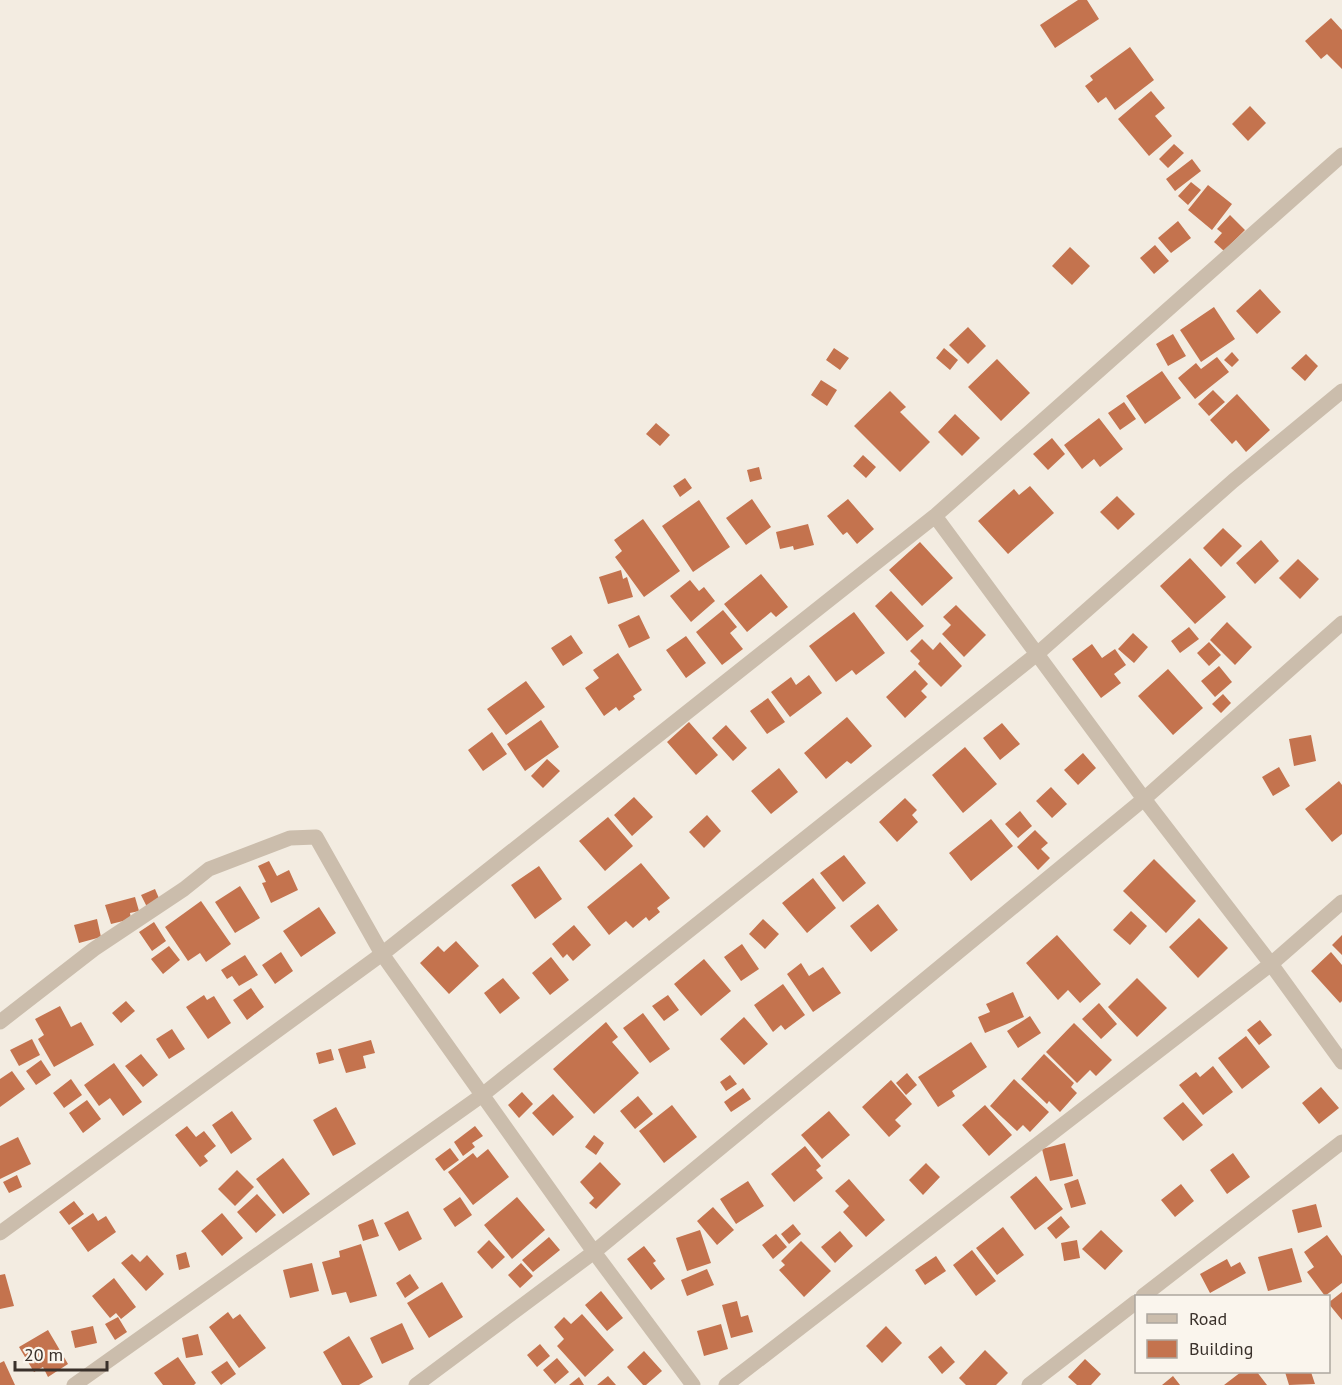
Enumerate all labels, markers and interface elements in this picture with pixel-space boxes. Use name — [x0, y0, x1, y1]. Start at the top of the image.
legend — [1135, 1295, 1330, 1373]
text: Road — [1189, 1307, 1227, 1330]
scale bar — [15, 1334, 106, 1372]
text: Building — [1189, 1337, 1253, 1360]
text: 20 m — [24, 1343, 63, 1366]

